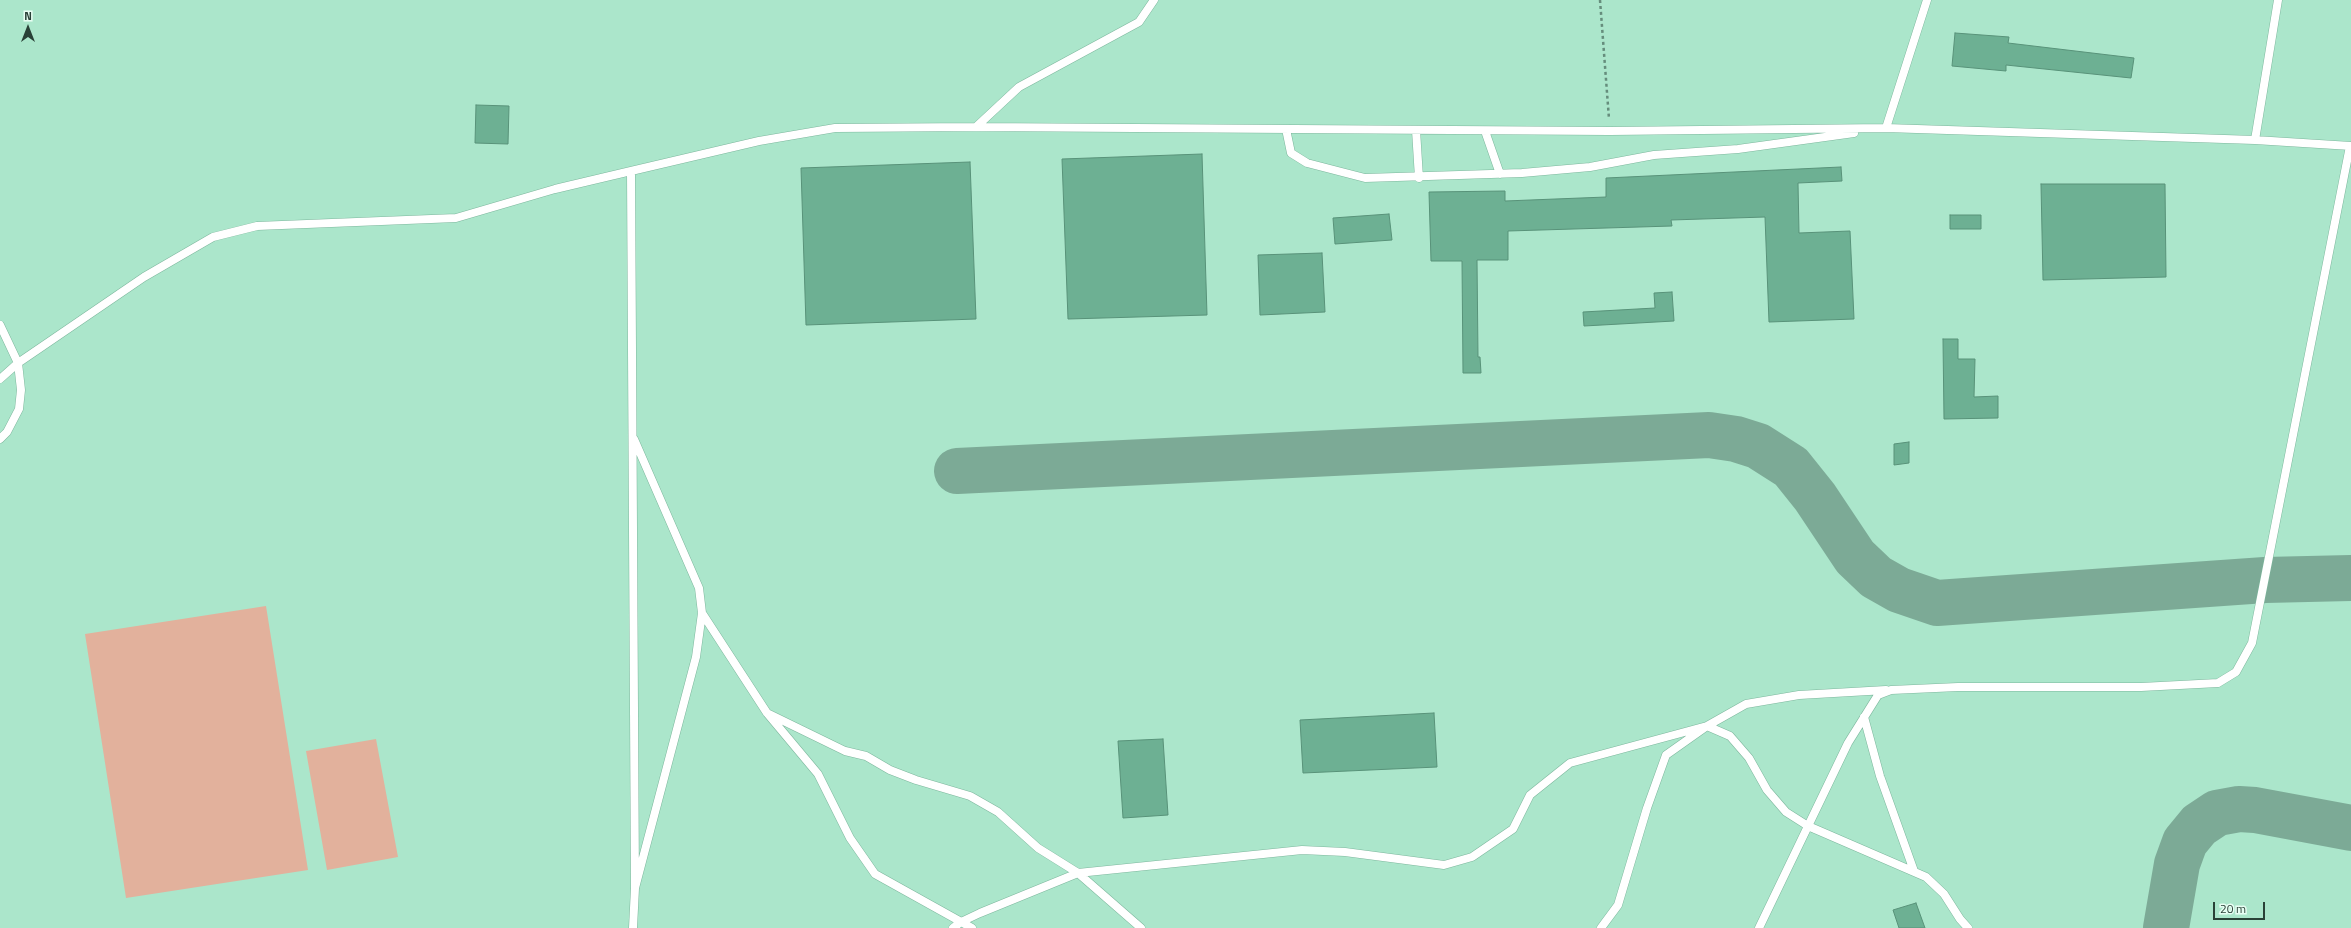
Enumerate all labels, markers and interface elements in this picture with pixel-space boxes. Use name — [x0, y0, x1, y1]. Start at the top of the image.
north arrow — [8, 8, 48, 48]
text: N — [24, 8, 32, 24]
scale bar — [2215, 894, 2267, 920]
text: 20 m — [2220, 899, 2246, 918]

